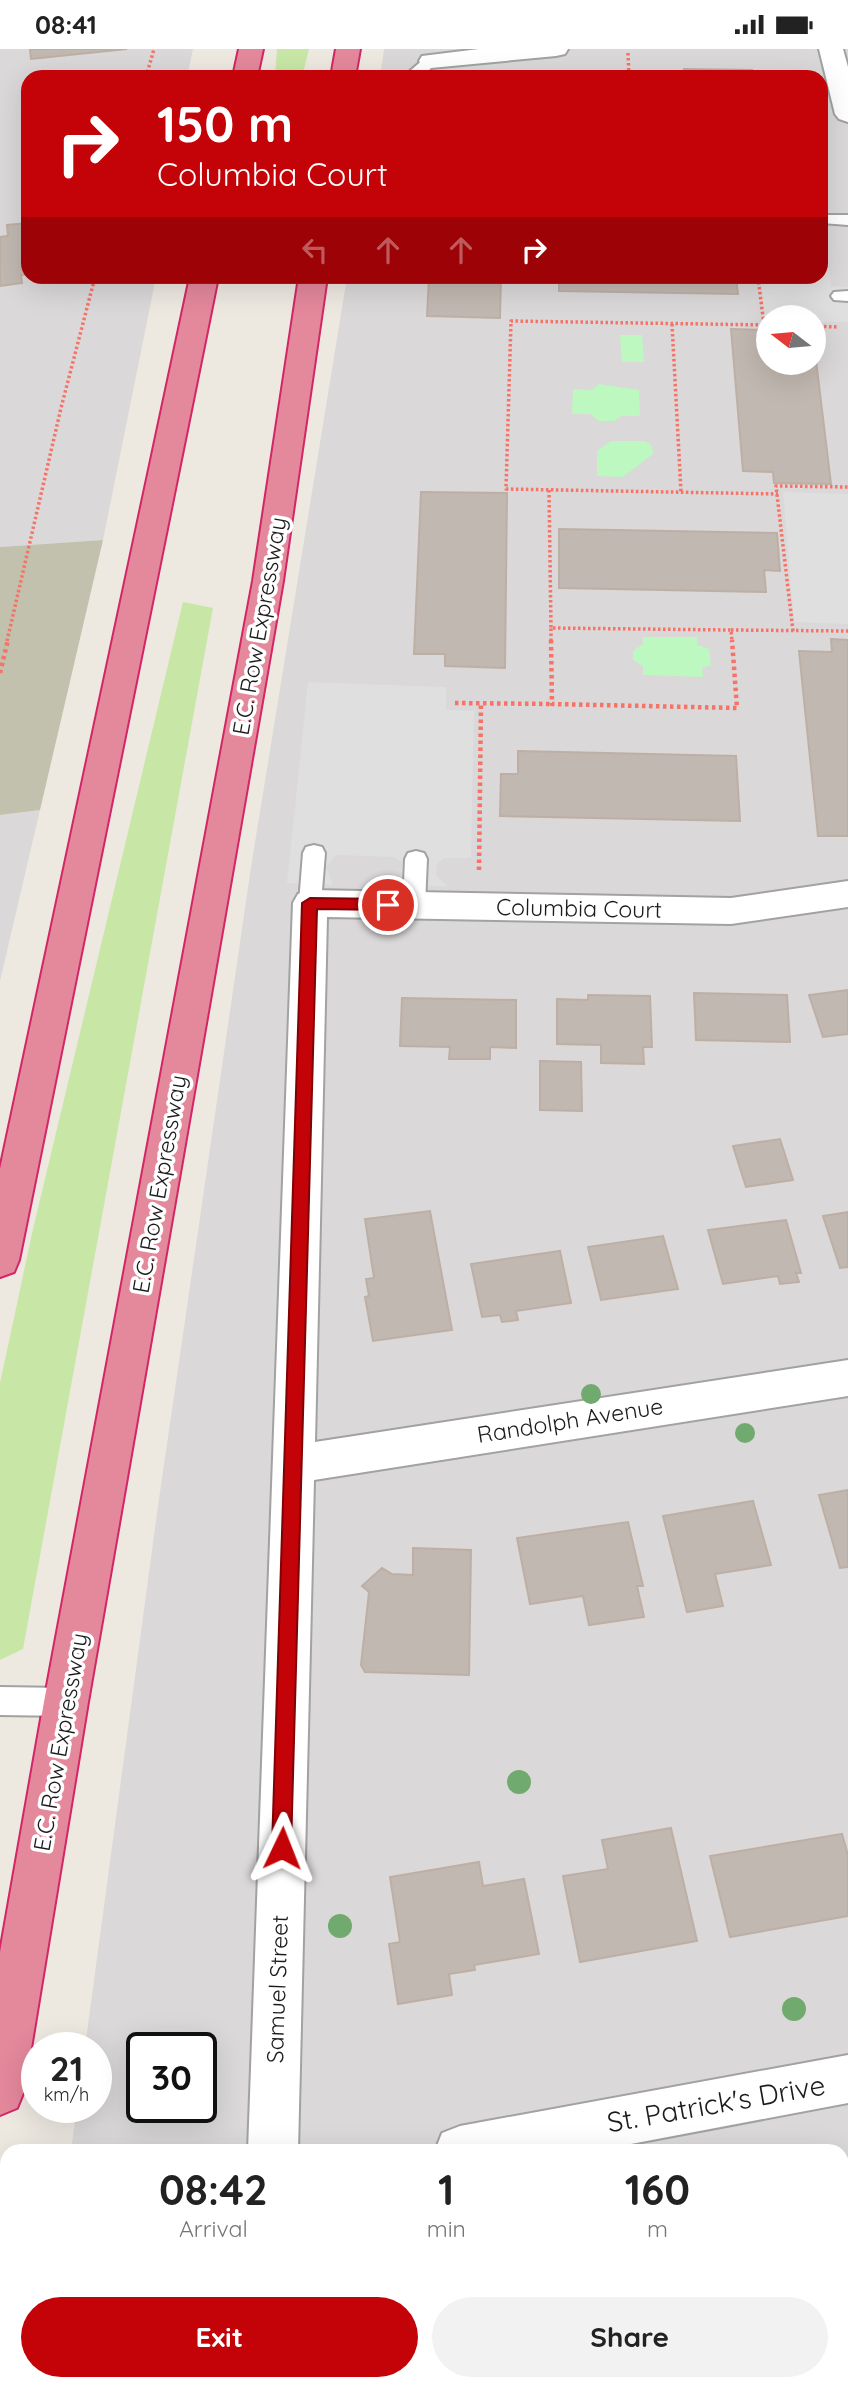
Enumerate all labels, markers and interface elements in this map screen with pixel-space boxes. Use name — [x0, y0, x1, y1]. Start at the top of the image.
text: 08:41 — [35, 8, 97, 41]
text: 150 m — [157, 93, 293, 154]
icon: right — [42, 98, 133, 189]
text: Columbia Court — [157, 154, 388, 194]
icon: left — [296, 231, 334, 269]
icon: ahead — [369, 231, 407, 269]
icon: ahead — [442, 231, 480, 269]
icon: right — [515, 231, 553, 269]
north arrow — [756, 305, 826, 375]
map controls — [756, 305, 826, 375]
street label: E.C. Row Expressway — [226, 515, 292, 737]
pin — [358, 875, 418, 935]
icon: arrive — [369, 886, 407, 924]
street label: Columbia Court — [496, 892, 662, 924]
street label: E.C. Row Expressway — [126, 1073, 192, 1295]
street label: Randolph Avenue — [475, 1391, 665, 1449]
street label: E.C. Row Expressway — [27, 1631, 93, 1853]
position arrow — [245, 1811, 319, 1885]
street label: Samuel Street — [260, 1914, 294, 2064]
speed limit sign: 30 — [126, 2032, 217, 2123]
text: 21 — [50, 2046, 83, 2090]
street label: St. Patrick's Drive — [604, 2067, 828, 2139]
text: km/h — [44, 2083, 89, 2106]
text: 08:42 — [159, 2163, 268, 2216]
text: 1 — [438, 2163, 454, 2216]
text: 160 — [625, 2163, 690, 2216]
text: Arrival — [179, 2214, 248, 2243]
text: min — [427, 2214, 466, 2243]
text: m — [647, 2214, 668, 2243]
button: Exit — [21, 2297, 418, 2377]
button: Share — [432, 2297, 828, 2377]

